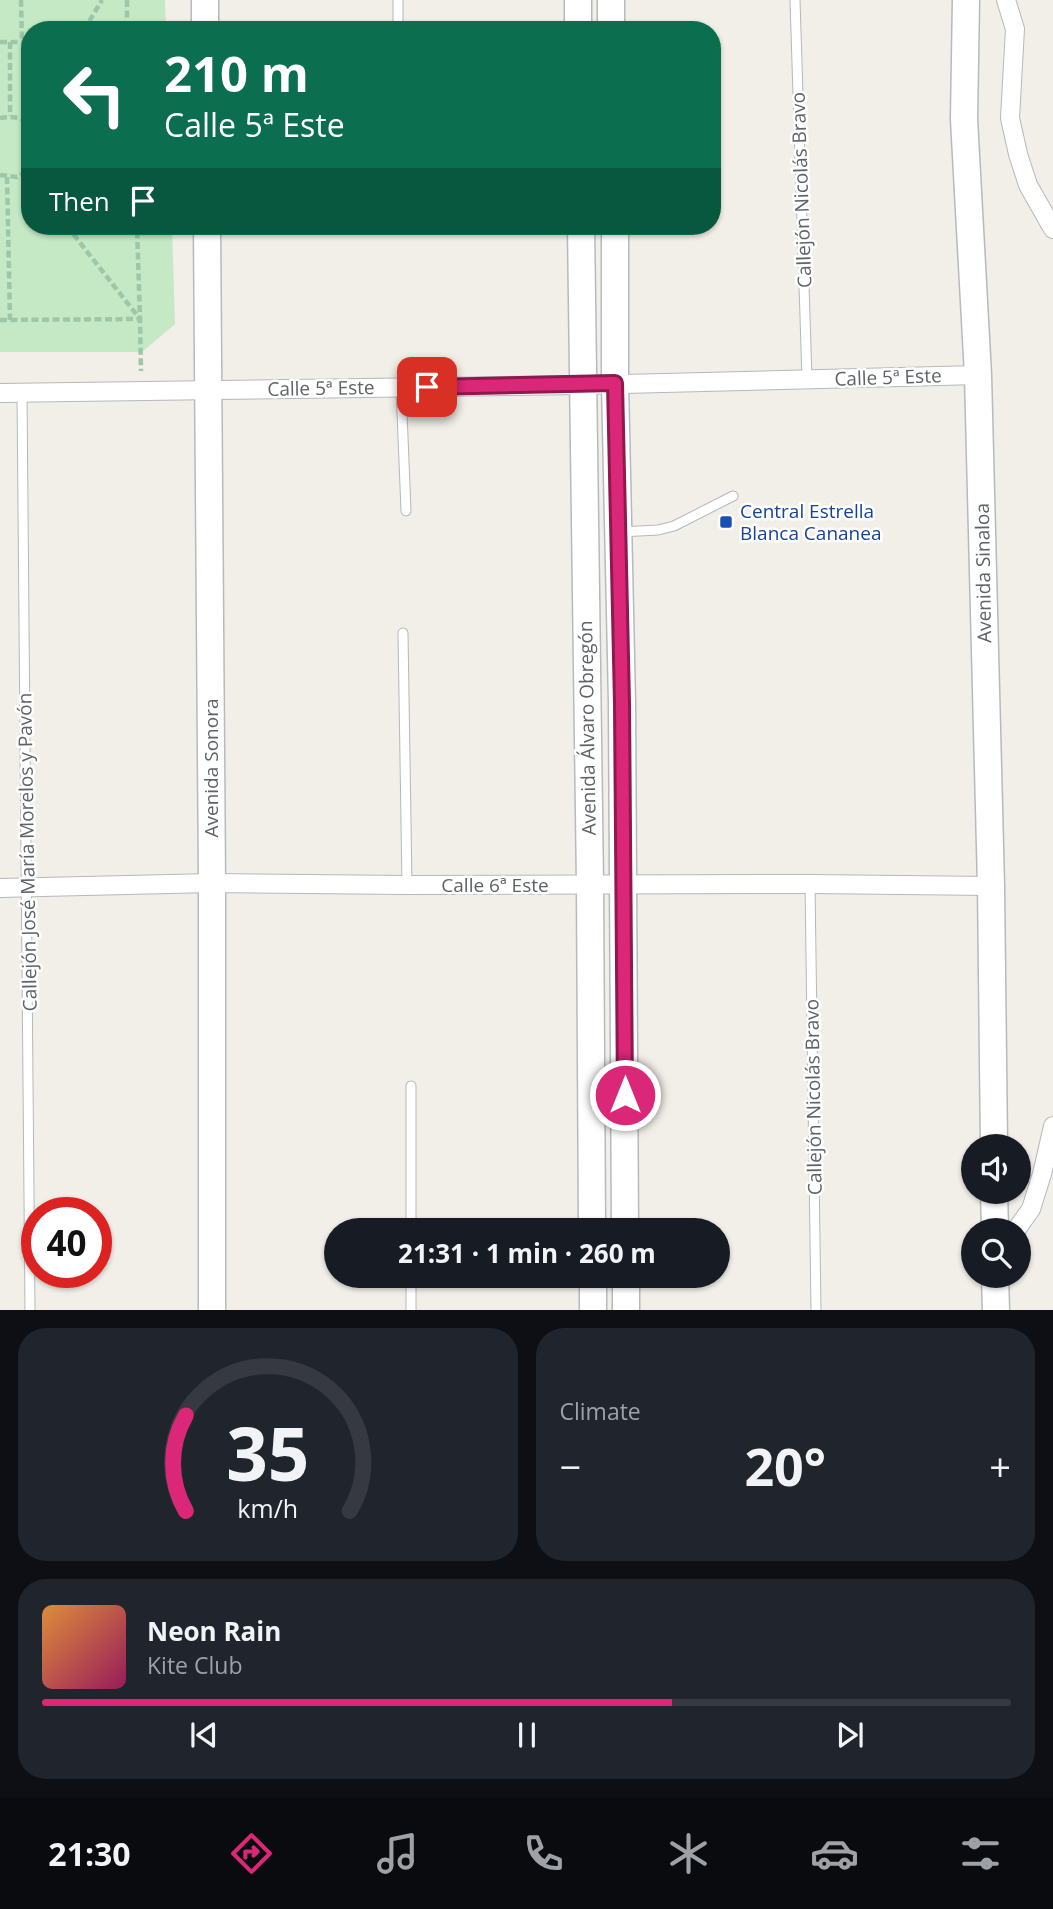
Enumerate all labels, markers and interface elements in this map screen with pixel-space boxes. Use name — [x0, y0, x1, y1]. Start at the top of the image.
text: 210 m — [164, 40, 309, 106]
icon: left — [49, 49, 140, 140]
street label: Callejón Nicolás Bravo — [785, 92, 817, 288]
text: Calle 5ª Este — [164, 103, 345, 146]
icon: arrive — [124, 182, 162, 220]
text: Then — [49, 183, 110, 219]
pin — [397, 357, 457, 417]
street label: Calle 5ª Este — [834, 362, 942, 392]
icon: arrive — [408, 368, 446, 406]
street label: Calle 5ª Este — [267, 374, 375, 402]
place label: Central Estrella Blanca Cananea — [740, 498, 882, 546]
street label: Avenida Sinaloa — [969, 503, 997, 643]
marker: Central Estrella Blanca Cananea — [718, 514, 734, 530]
street label: Avenida Álvaro Obregón — [572, 620, 602, 836]
street label: Callejón José María Morelos y Pavón — [11, 692, 43, 1012]
street label: Avenida Sonora — [198, 699, 224, 838]
street label: Calle 6ª Este — [441, 872, 549, 898]
street label: Callejón Nicolás Bravo — [798, 999, 828, 1195]
position arrow — [588, 1058, 662, 1132]
map controls — [961, 1134, 1031, 1288]
button: sound — [961, 1134, 1031, 1204]
speed limit sign: 40 — [21, 1197, 112, 1288]
button: search — [961, 1218, 1031, 1288]
text: 21:31 · 1 min · 260 m — [398, 1235, 656, 1271]
text: Climate — [560, 1395, 641, 1427]
text: 35 — [226, 1403, 309, 1502]
text: 20° — [744, 1430, 826, 1501]
text: − — [560, 1440, 581, 1492]
text: + — [989, 1440, 1011, 1492]
text: km/h — [237, 1490, 298, 1524]
text: Neon Rain — [147, 1613, 281, 1649]
text: Kite Club — [147, 1649, 242, 1681]
icon: previous — [185, 1716, 223, 1754]
icon: pause — [508, 1716, 546, 1754]
icon: next — [831, 1716, 869, 1754]
icon: directions — [227, 1829, 276, 1878]
icon: music — [373, 1829, 422, 1878]
icon: phone — [519, 1829, 568, 1878]
icon: climate — [664, 1829, 713, 1878]
icon: car — [810, 1829, 859, 1878]
icon: filters — [956, 1829, 1005, 1878]
text: 21:30 — [48, 1832, 131, 1875]

